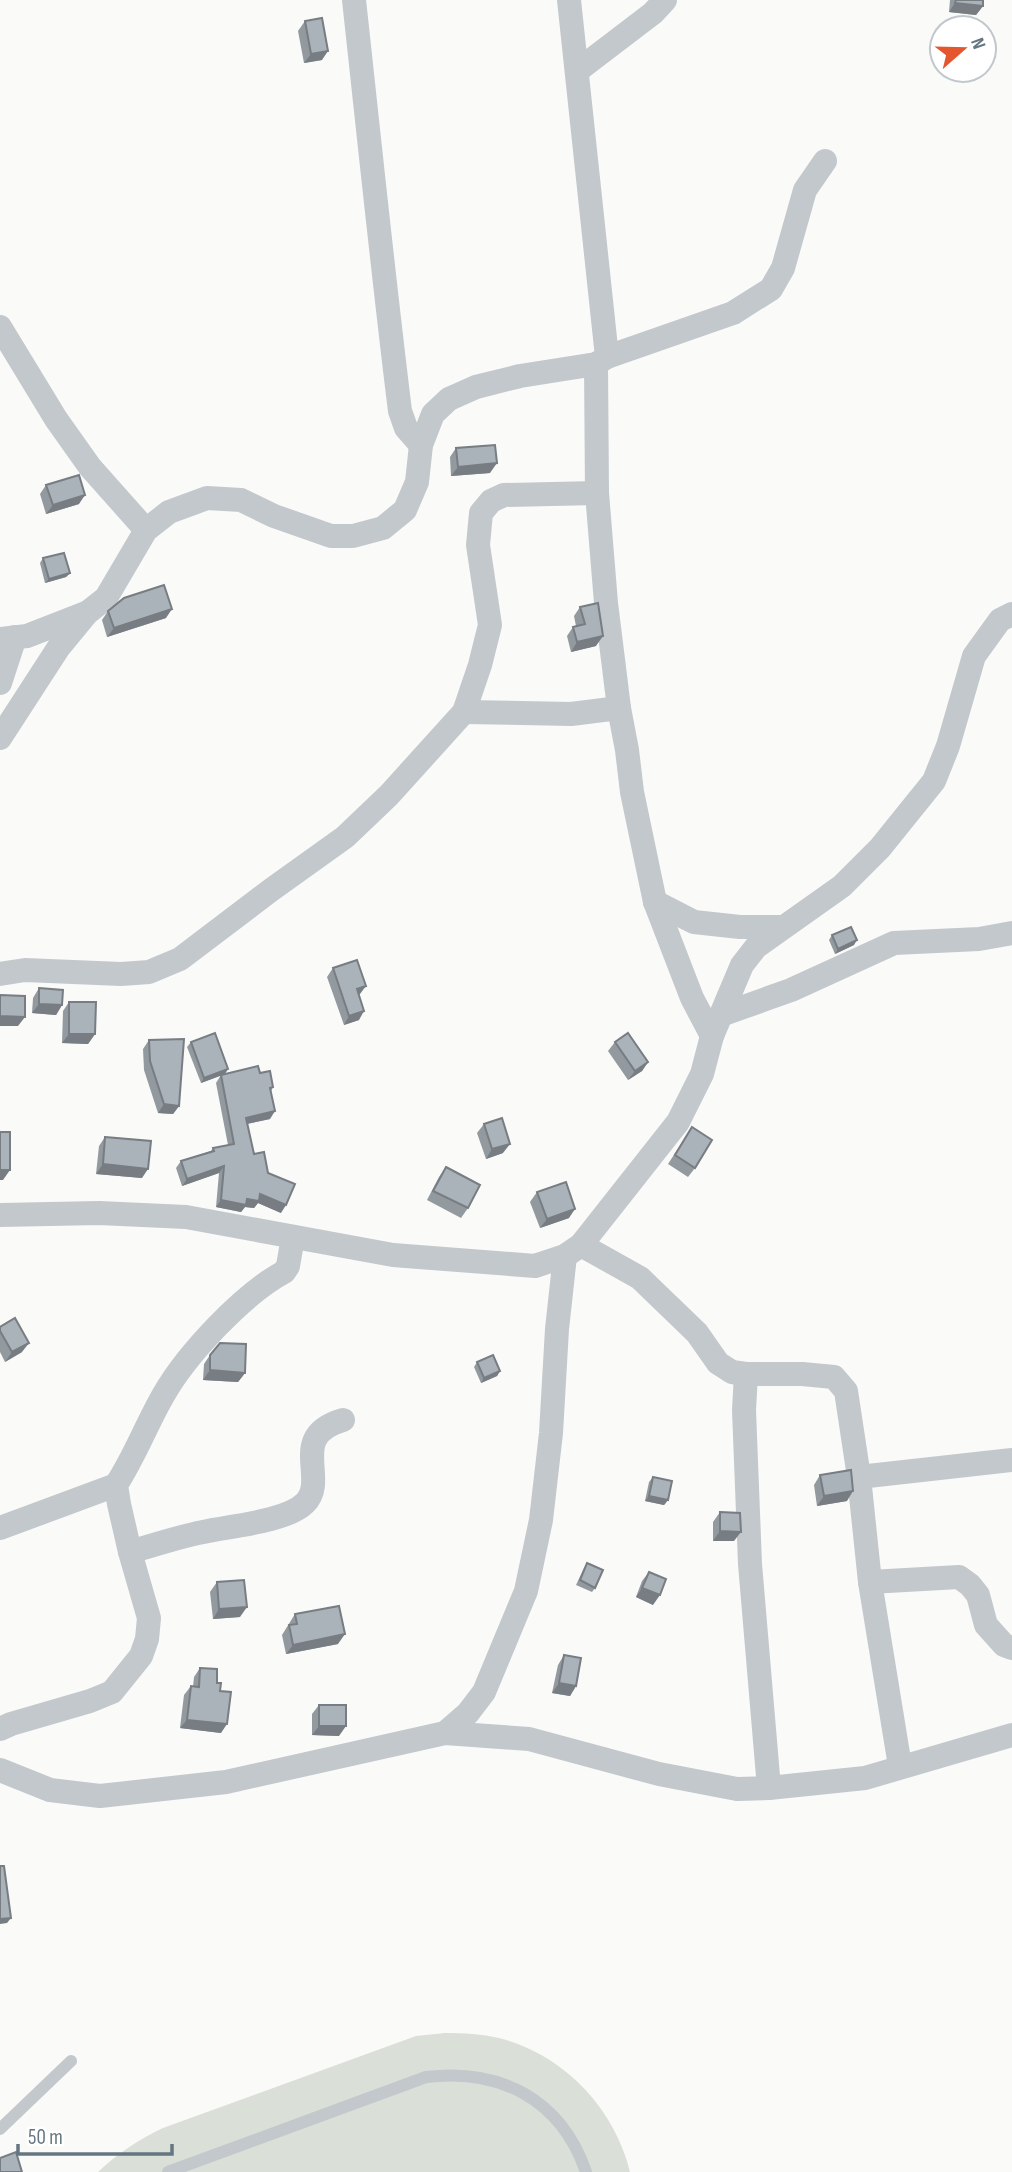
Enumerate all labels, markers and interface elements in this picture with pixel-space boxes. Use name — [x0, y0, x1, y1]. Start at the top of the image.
north arrow — [928, 14, 998, 84]
text: N — [965, 35, 990, 52]
scale bar — [18, 2112, 172, 2156]
text: 50 m — [28, 2125, 63, 2150]

